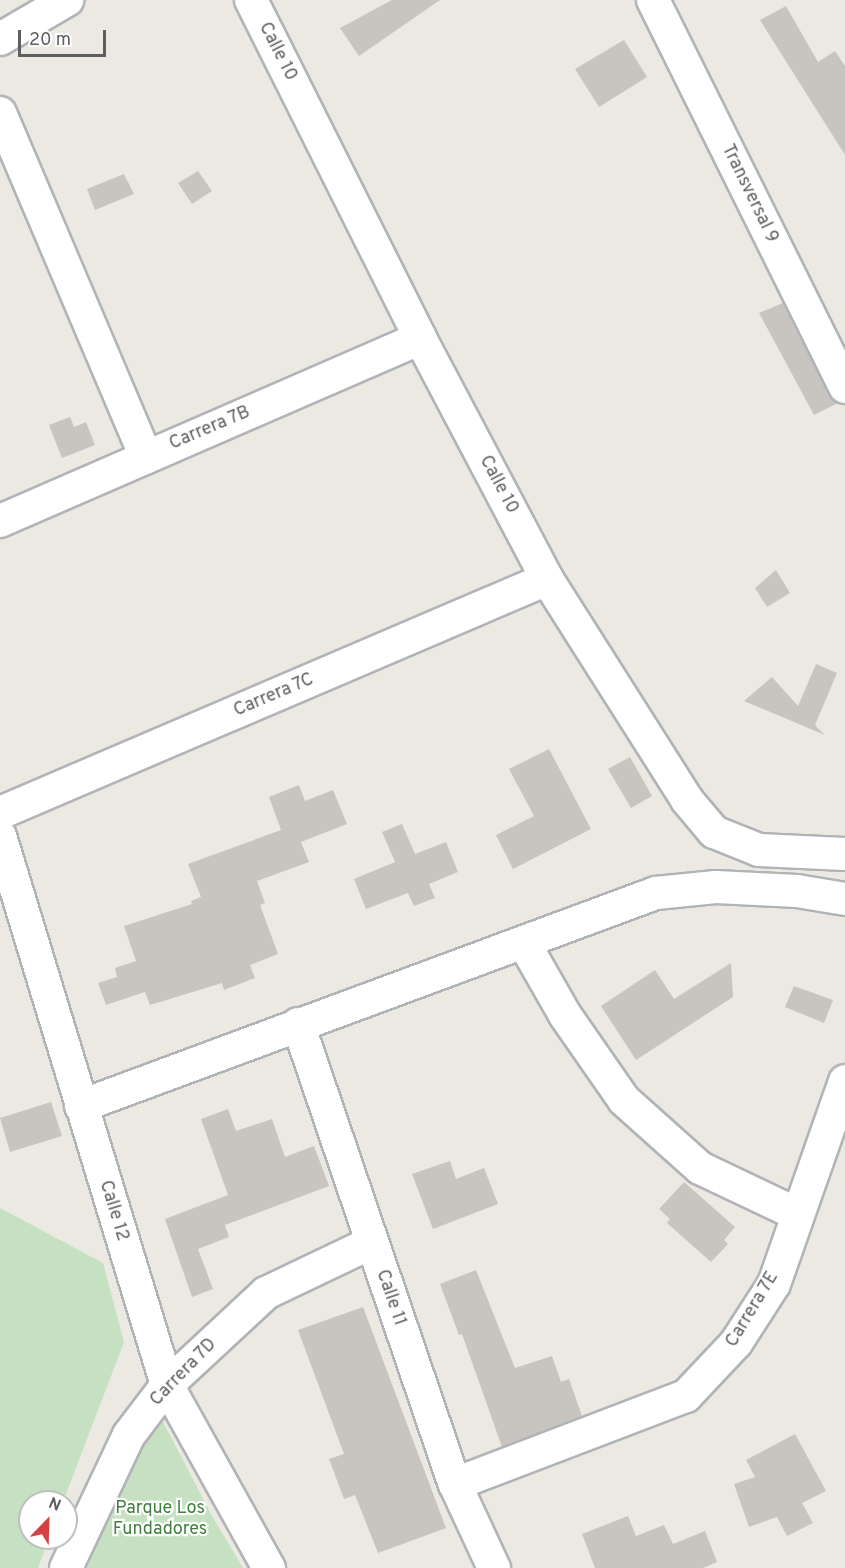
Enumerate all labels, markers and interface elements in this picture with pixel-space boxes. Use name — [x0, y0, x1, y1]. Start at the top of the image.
scale bar — [21, 18, 110, 56]
street label: Calle 10 — [253, 19, 301, 85]
text: 20 m — [29, 29, 71, 52]
street label: Transversal 9 — [716, 141, 782, 247]
street label: Carrera 7B — [166, 402, 254, 456]
street label: Calle 10 — [474, 452, 522, 518]
street label: Carrera 7C — [231, 669, 317, 723]
street label: Calle 12 — [94, 1178, 132, 1244]
street label: Calle 11 — [370, 1267, 410, 1329]
street label: Carrera 7E — [722, 1268, 784, 1352]
street label: Carrera 7D — [146, 1334, 222, 1412]
north arrow — [18, 1490, 78, 1550]
text: N — [45, 1494, 63, 1517]
park label: Parque Los Fundadores — [113, 1499, 207, 1541]

